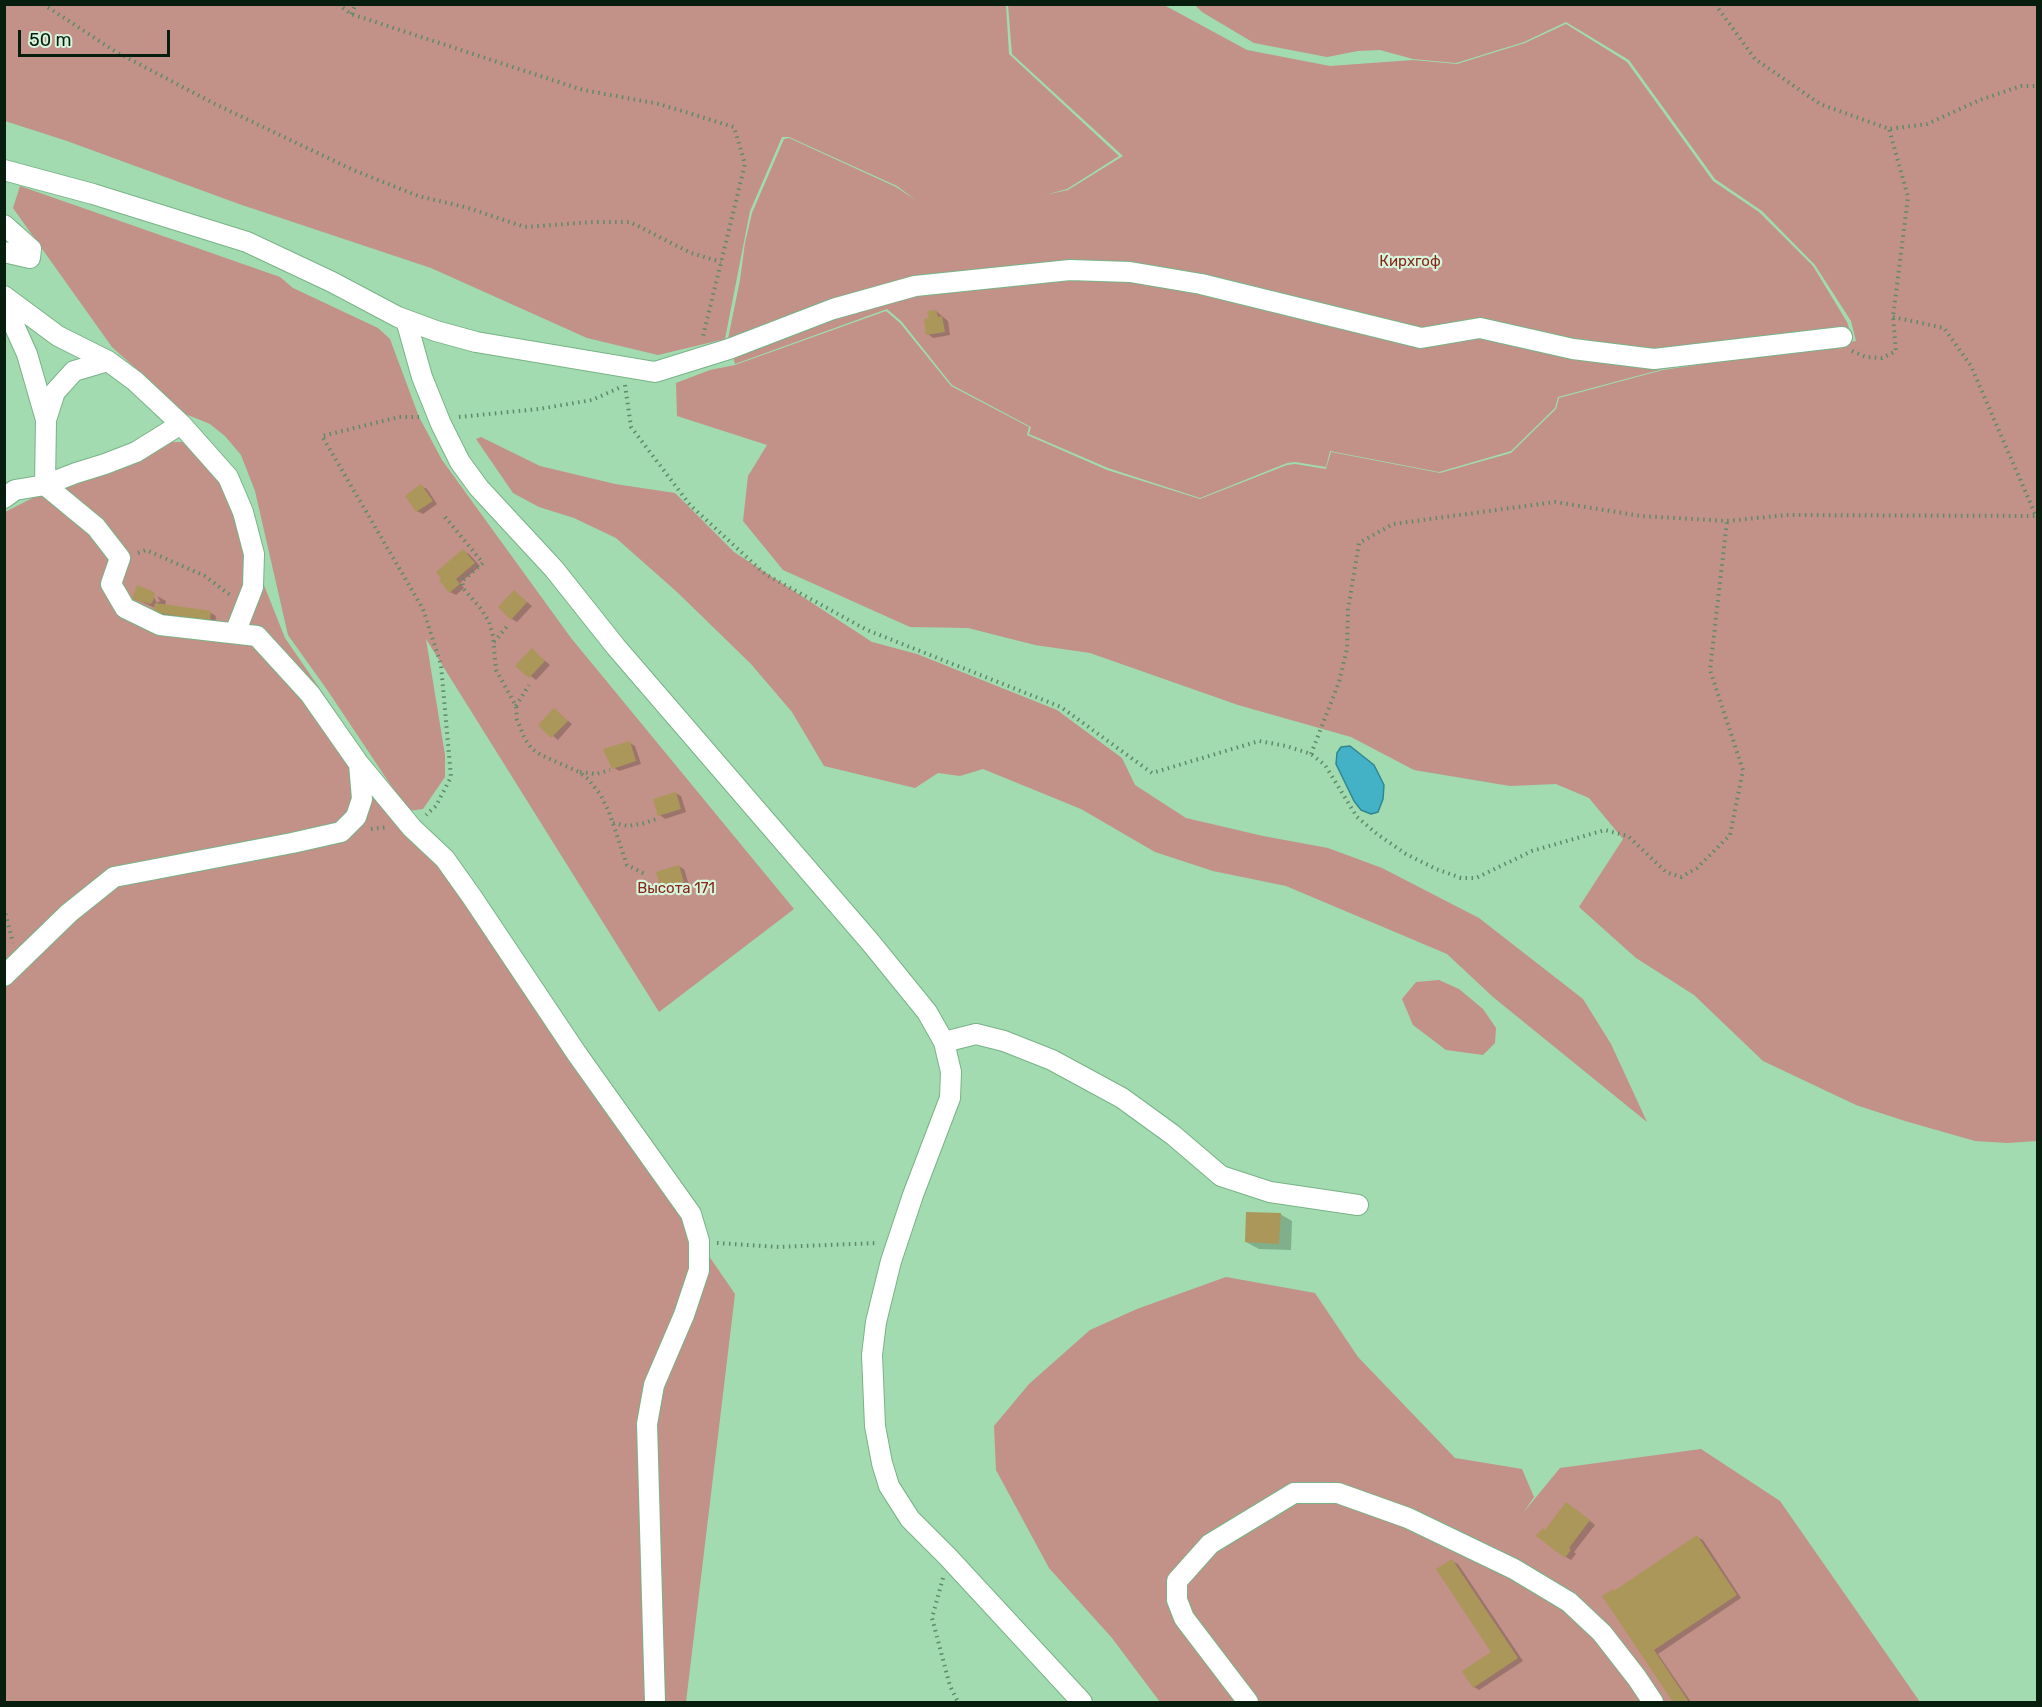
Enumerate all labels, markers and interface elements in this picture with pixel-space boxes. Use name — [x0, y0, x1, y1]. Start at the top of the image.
scale bar — [21, 18, 172, 56]
text: 50 m — [29, 29, 72, 51]
park label: Кирхгоф — [1379, 253, 1441, 271]
park label: Высота 171 — [637, 880, 715, 898]

